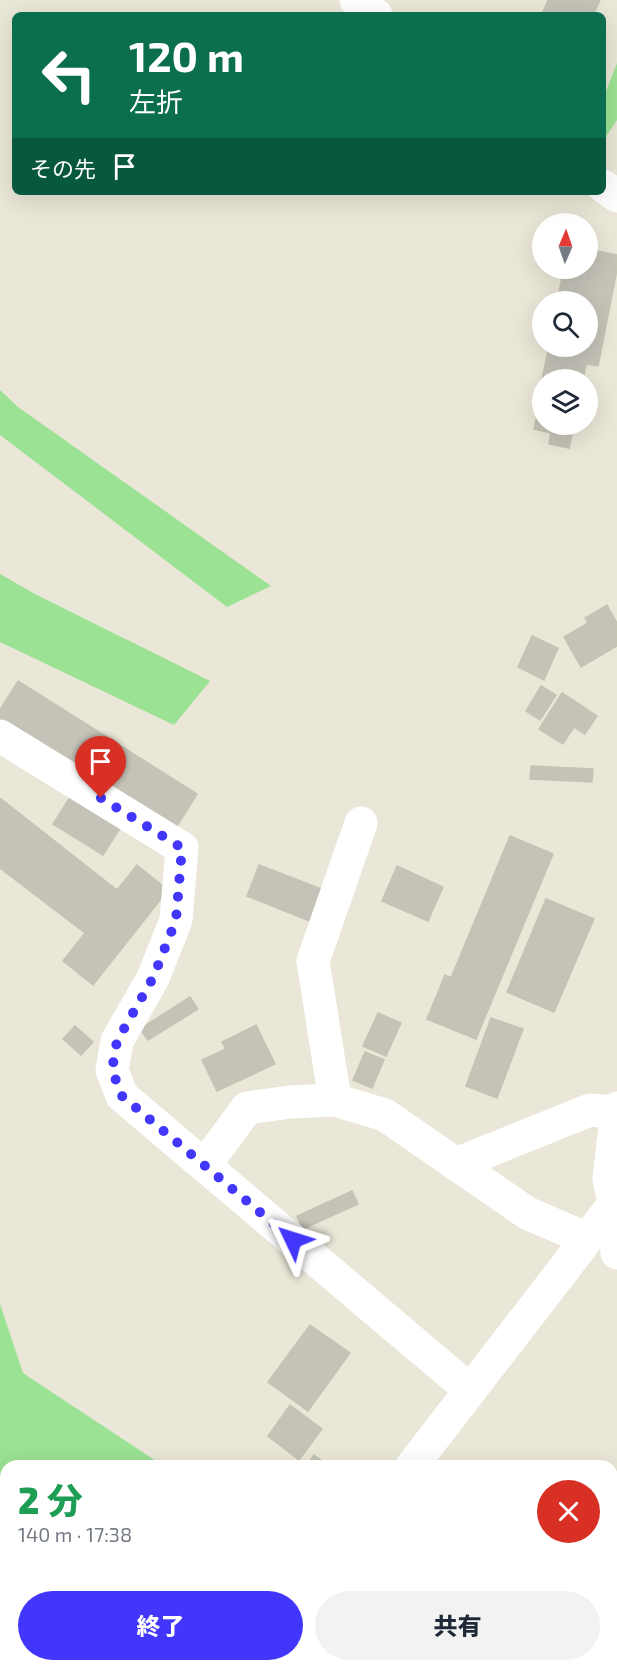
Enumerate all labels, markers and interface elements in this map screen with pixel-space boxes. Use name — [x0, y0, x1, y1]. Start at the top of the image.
text: 120 m — [129, 30, 244, 80]
icon: left — [30, 36, 108, 114]
text: 左折 — [129, 85, 183, 117]
icon: arrive — [108, 150, 141, 183]
text: その先 — [30, 155, 96, 181]
north arrow — [532, 213, 598, 279]
map controls — [532, 213, 598, 435]
button: search — [532, 291, 598, 357]
button: layers — [532, 369, 598, 435]
pin — [75, 736, 126, 798]
icon: arrive — [84, 745, 117, 778]
position arrow — [261, 1208, 325, 1272]
text: 2 分 — [18, 1478, 83, 1521]
button: close — [537, 1480, 600, 1543]
text: 140 m · 17:38 — [18, 1522, 132, 1546]
button: 終了 — [18, 1591, 303, 1660]
button: 共有 — [315, 1591, 600, 1660]

